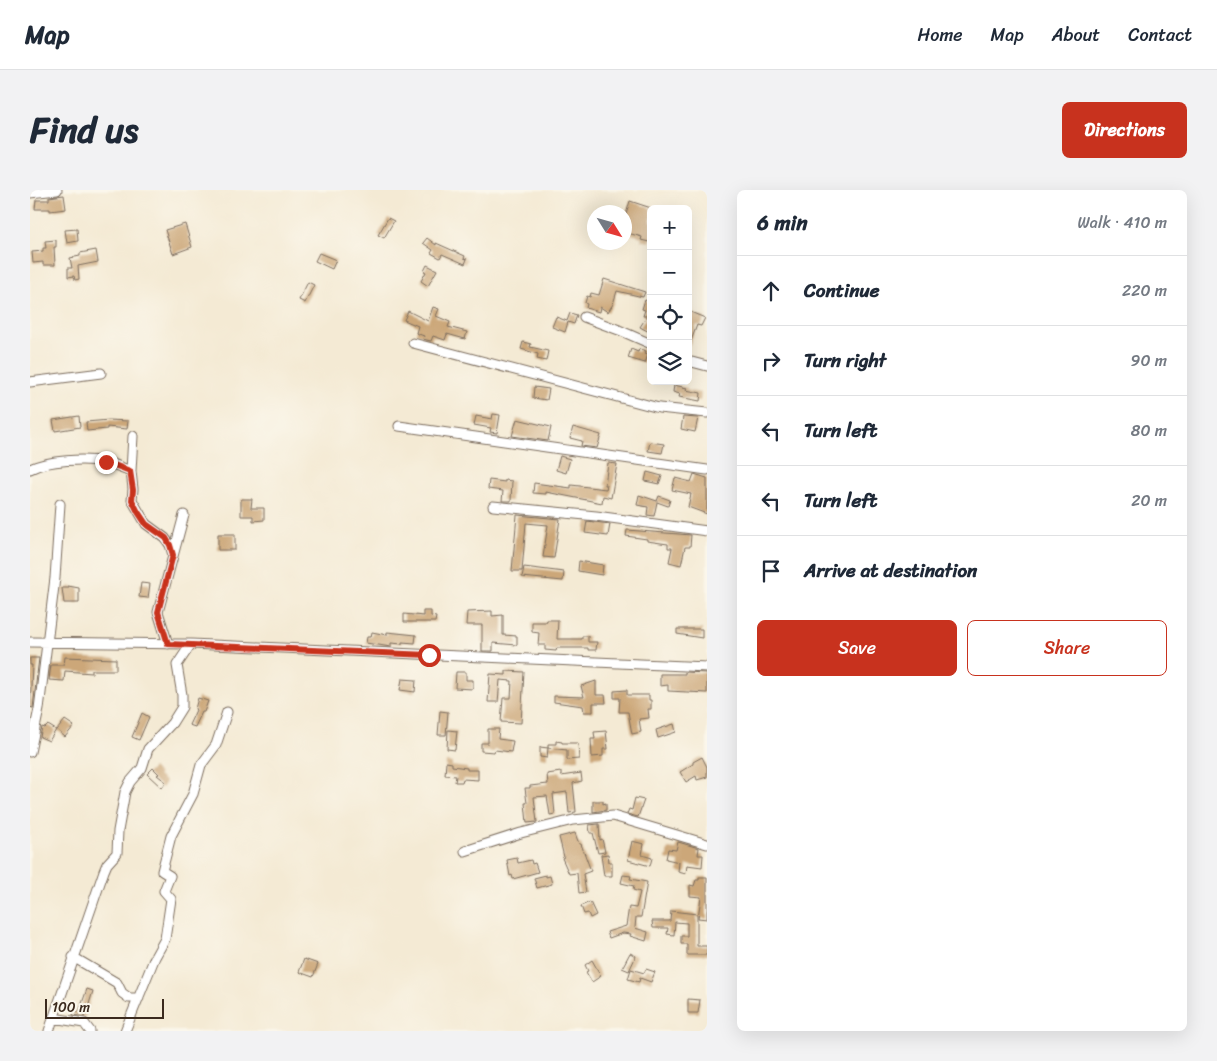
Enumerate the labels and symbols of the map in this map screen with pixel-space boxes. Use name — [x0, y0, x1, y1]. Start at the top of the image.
north arrow — [587, 205, 632, 250]
route end — [95, 451, 118, 474]
route start — [418, 644, 441, 667]
scale bar — [45, 996, 164, 1019]

